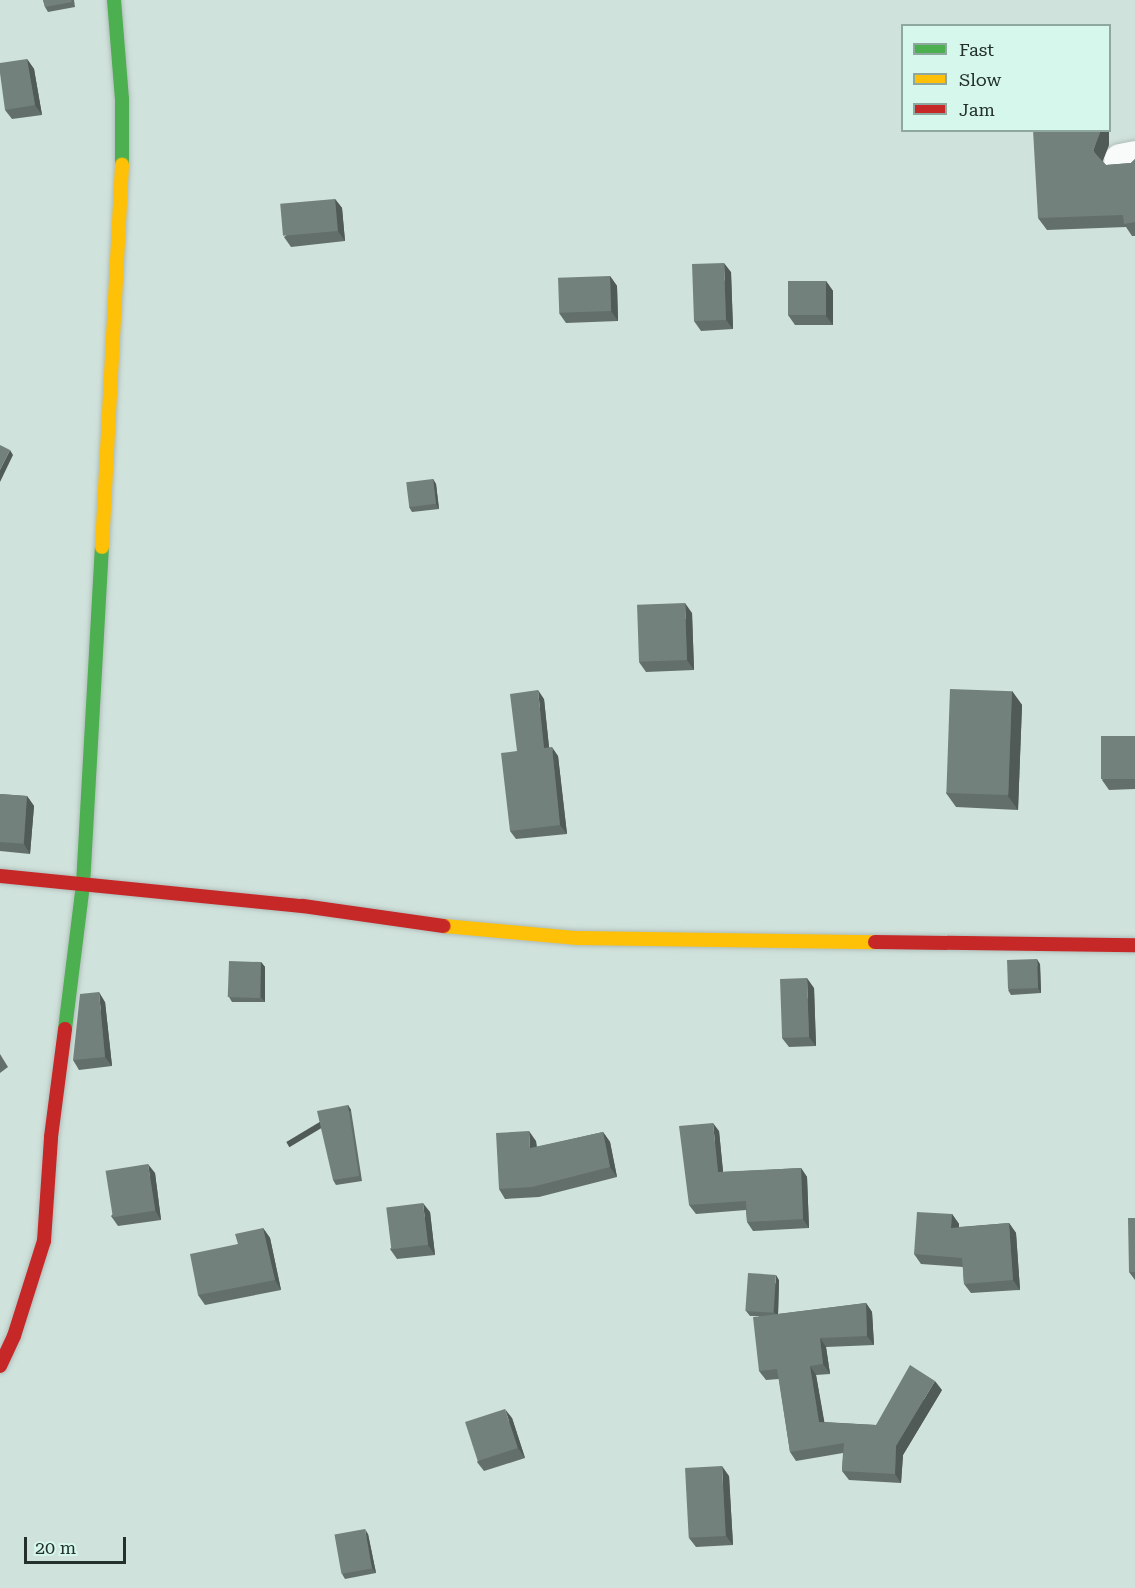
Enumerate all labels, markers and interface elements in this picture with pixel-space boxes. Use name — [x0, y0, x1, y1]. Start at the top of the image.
legend — [901, 24, 1111, 132]
text: Fast — [959, 39, 994, 60]
text: Slow — [959, 69, 1001, 90]
text: Jam — [959, 99, 995, 120]
scale bar — [27, 1525, 129, 1563]
text: 20 m — [35, 1537, 76, 1558]

